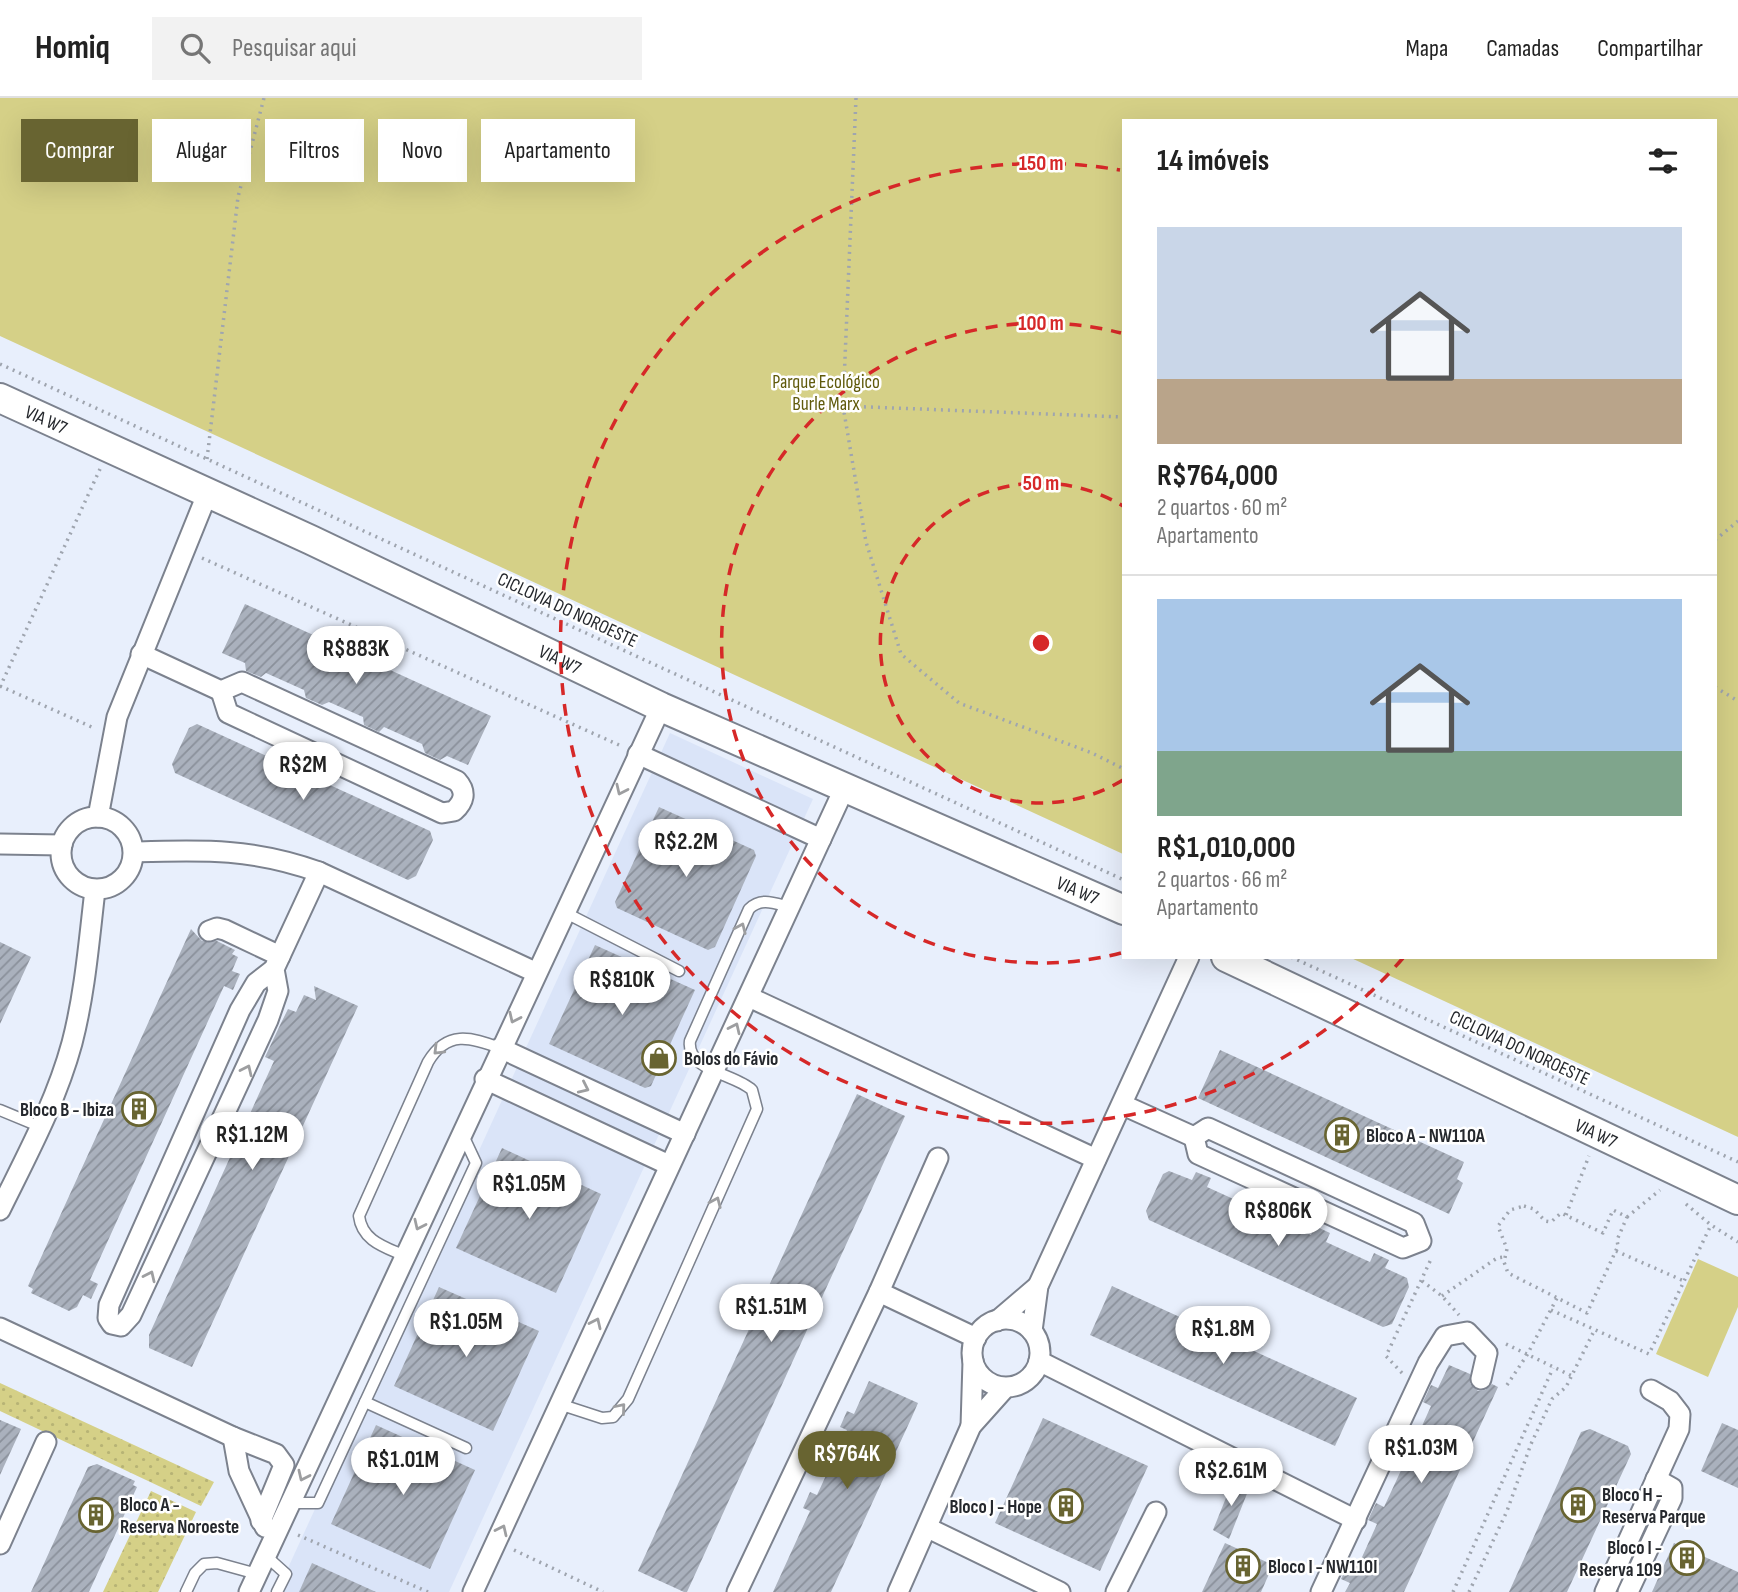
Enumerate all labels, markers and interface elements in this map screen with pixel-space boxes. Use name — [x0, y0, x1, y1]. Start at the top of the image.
search box — [152, 17, 642, 80]
text: Homiq — [35, 28, 110, 68]
icon: search — [176, 29, 214, 67]
text: Pesquisar aqui — [232, 33, 357, 64]
text: Mapa — [1406, 34, 1448, 63]
text: Camadas — [1486, 34, 1559, 63]
text: Compartilhar — [1597, 34, 1703, 63]
chip: Comprar — [21, 119, 138, 182]
chip: Alugar — [152, 119, 251, 182]
chip: Filtros — [265, 119, 364, 182]
chip: Novo — [378, 119, 467, 182]
chip: Apartamento — [481, 119, 635, 182]
icon: filters — [1644, 142, 1682, 180]
text: 14 imóveis — [1157, 143, 1269, 179]
text: 150 m — [1019, 151, 1063, 176]
icon: home — [1357, 273, 1483, 399]
text: 100 m — [1018, 311, 1064, 336]
park label: Parque Ecológico Burle Marx — [772, 371, 880, 416]
street label: VIA W7 — [21, 401, 71, 440]
text: R$764,000 — [1157, 458, 1278, 494]
text: 50 m — [1023, 471, 1059, 496]
text: 2 quartos · 60 m² — [1157, 494, 1287, 522]
text: Apartamento — [1157, 522, 1259, 550]
street label: CICLOVIA DO NOROESTE — [494, 568, 641, 653]
pin: R$883K — [299, 626, 413, 686]
centre of rings — [1029, 631, 1053, 655]
text: R$883K — [323, 635, 389, 663]
street label: VIA W7 — [535, 640, 585, 680]
icon: home — [1357, 645, 1483, 771]
pin: R$2M — [262, 742, 344, 802]
text: R$2M — [279, 751, 327, 779]
one-way arrow — [615, 783, 629, 795]
pin: R$2.2M — [629, 820, 743, 879]
text: R$2.2M — [654, 828, 718, 856]
text: R$1,010,000 — [1157, 830, 1296, 866]
text: 2 quartos · 66 m² — [1157, 866, 1287, 894]
street label: VIA W7 — [1053, 872, 1102, 911]
text: Apartamento — [1157, 894, 1259, 922]
one-way arrow — [733, 923, 747, 935]
pin: R$810K — [565, 958, 679, 1017]
text: R$810K — [589, 966, 655, 994]
street label: CICLOVIA DO NOROESTE — [1446, 1006, 1593, 1091]
one-way arrow — [508, 1011, 522, 1024]
one-way arrow — [726, 1023, 740, 1035]
shop icon: Bolos do Fávio — [640, 1039, 678, 1077]
one-way arrow — [433, 1042, 446, 1055]
place label: Bolos do Fávio — [684, 1048, 778, 1071]
one-way arrow — [238, 1065, 252, 1077]
one-way arrow — [577, 1079, 589, 1093]
building icon: Bloco B - Ibiza — [120, 1090, 158, 1128]
place label: Bloco B - Ibiza — [20, 1099, 114, 1122]
pin: R$1.12M — [187, 1112, 317, 1172]
street label: VIA W7 — [1571, 1114, 1621, 1154]
building icon: Bloco A - NW110A — [1323, 1116, 1361, 1154]
text: R$1.12M — [216, 1121, 288, 1149]
place label: Bloco A - NW110A — [1366, 1125, 1486, 1148]
pin: R$1.05M — [464, 1162, 594, 1221]
text: R$1.05M — [493, 1170, 565, 1198]
pin: R$806K — [1221, 1188, 1335, 1248]
one-way arrow — [707, 1197, 721, 1209]
text: R$806K — [1244, 1197, 1312, 1225]
one-way arrow — [413, 1218, 427, 1230]
one-way arrow — [142, 1271, 156, 1283]
pin: R$1.51M — [706, 1284, 836, 1344]
text: R$1.51M — [735, 1293, 807, 1321]
pin: R$1.05M — [401, 1300, 531, 1359]
pin: R$1.8M — [1166, 1306, 1280, 1366]
text: R$1.05M — [430, 1308, 502, 1336]
text: R$1.8M — [1191, 1315, 1255, 1343]
one-way arrow — [588, 1318, 602, 1330]
one-way arrow — [612, 1403, 625, 1416]
pin: R$1.03M — [1356, 1426, 1486, 1485]
pin: R$764K — [790, 1432, 904, 1491]
text: R$1.03M — [1384, 1434, 1458, 1462]
pin: R$1.01M — [338, 1438, 468, 1497]
text: R$764K — [814, 1440, 880, 1468]
text: R$1.01M — [367, 1446, 439, 1474]
pin: R$2.61M — [1166, 1448, 1296, 1508]
text: R$2.61M — [1195, 1457, 1267, 1485]
one-way arrow — [297, 1469, 311, 1481]
place label: Bloco H - Reserva Parque — [1602, 1484, 1706, 1529]
building icon: Bloco H - Reserva Parque — [1559, 1486, 1597, 1524]
building icon: Bloco J - Hope — [1047, 1487, 1085, 1525]
place label: Bloco A - Reserva Noroeste — [120, 1494, 239, 1539]
building icon: Bloco A - Reserva Noroeste — [77, 1496, 115, 1534]
place label: Bloco J - Hope — [949, 1496, 1042, 1519]
one-way arrow — [494, 1525, 508, 1537]
place label: Bloco I - Reserva 109 — [1579, 1537, 1662, 1582]
building icon: Bloco I - Reserva 109 — [1668, 1539, 1706, 1577]
building icon: Bloco I - NW110I — [1224, 1547, 1262, 1585]
place label: Bloco I - NW110I — [1268, 1556, 1377, 1579]

